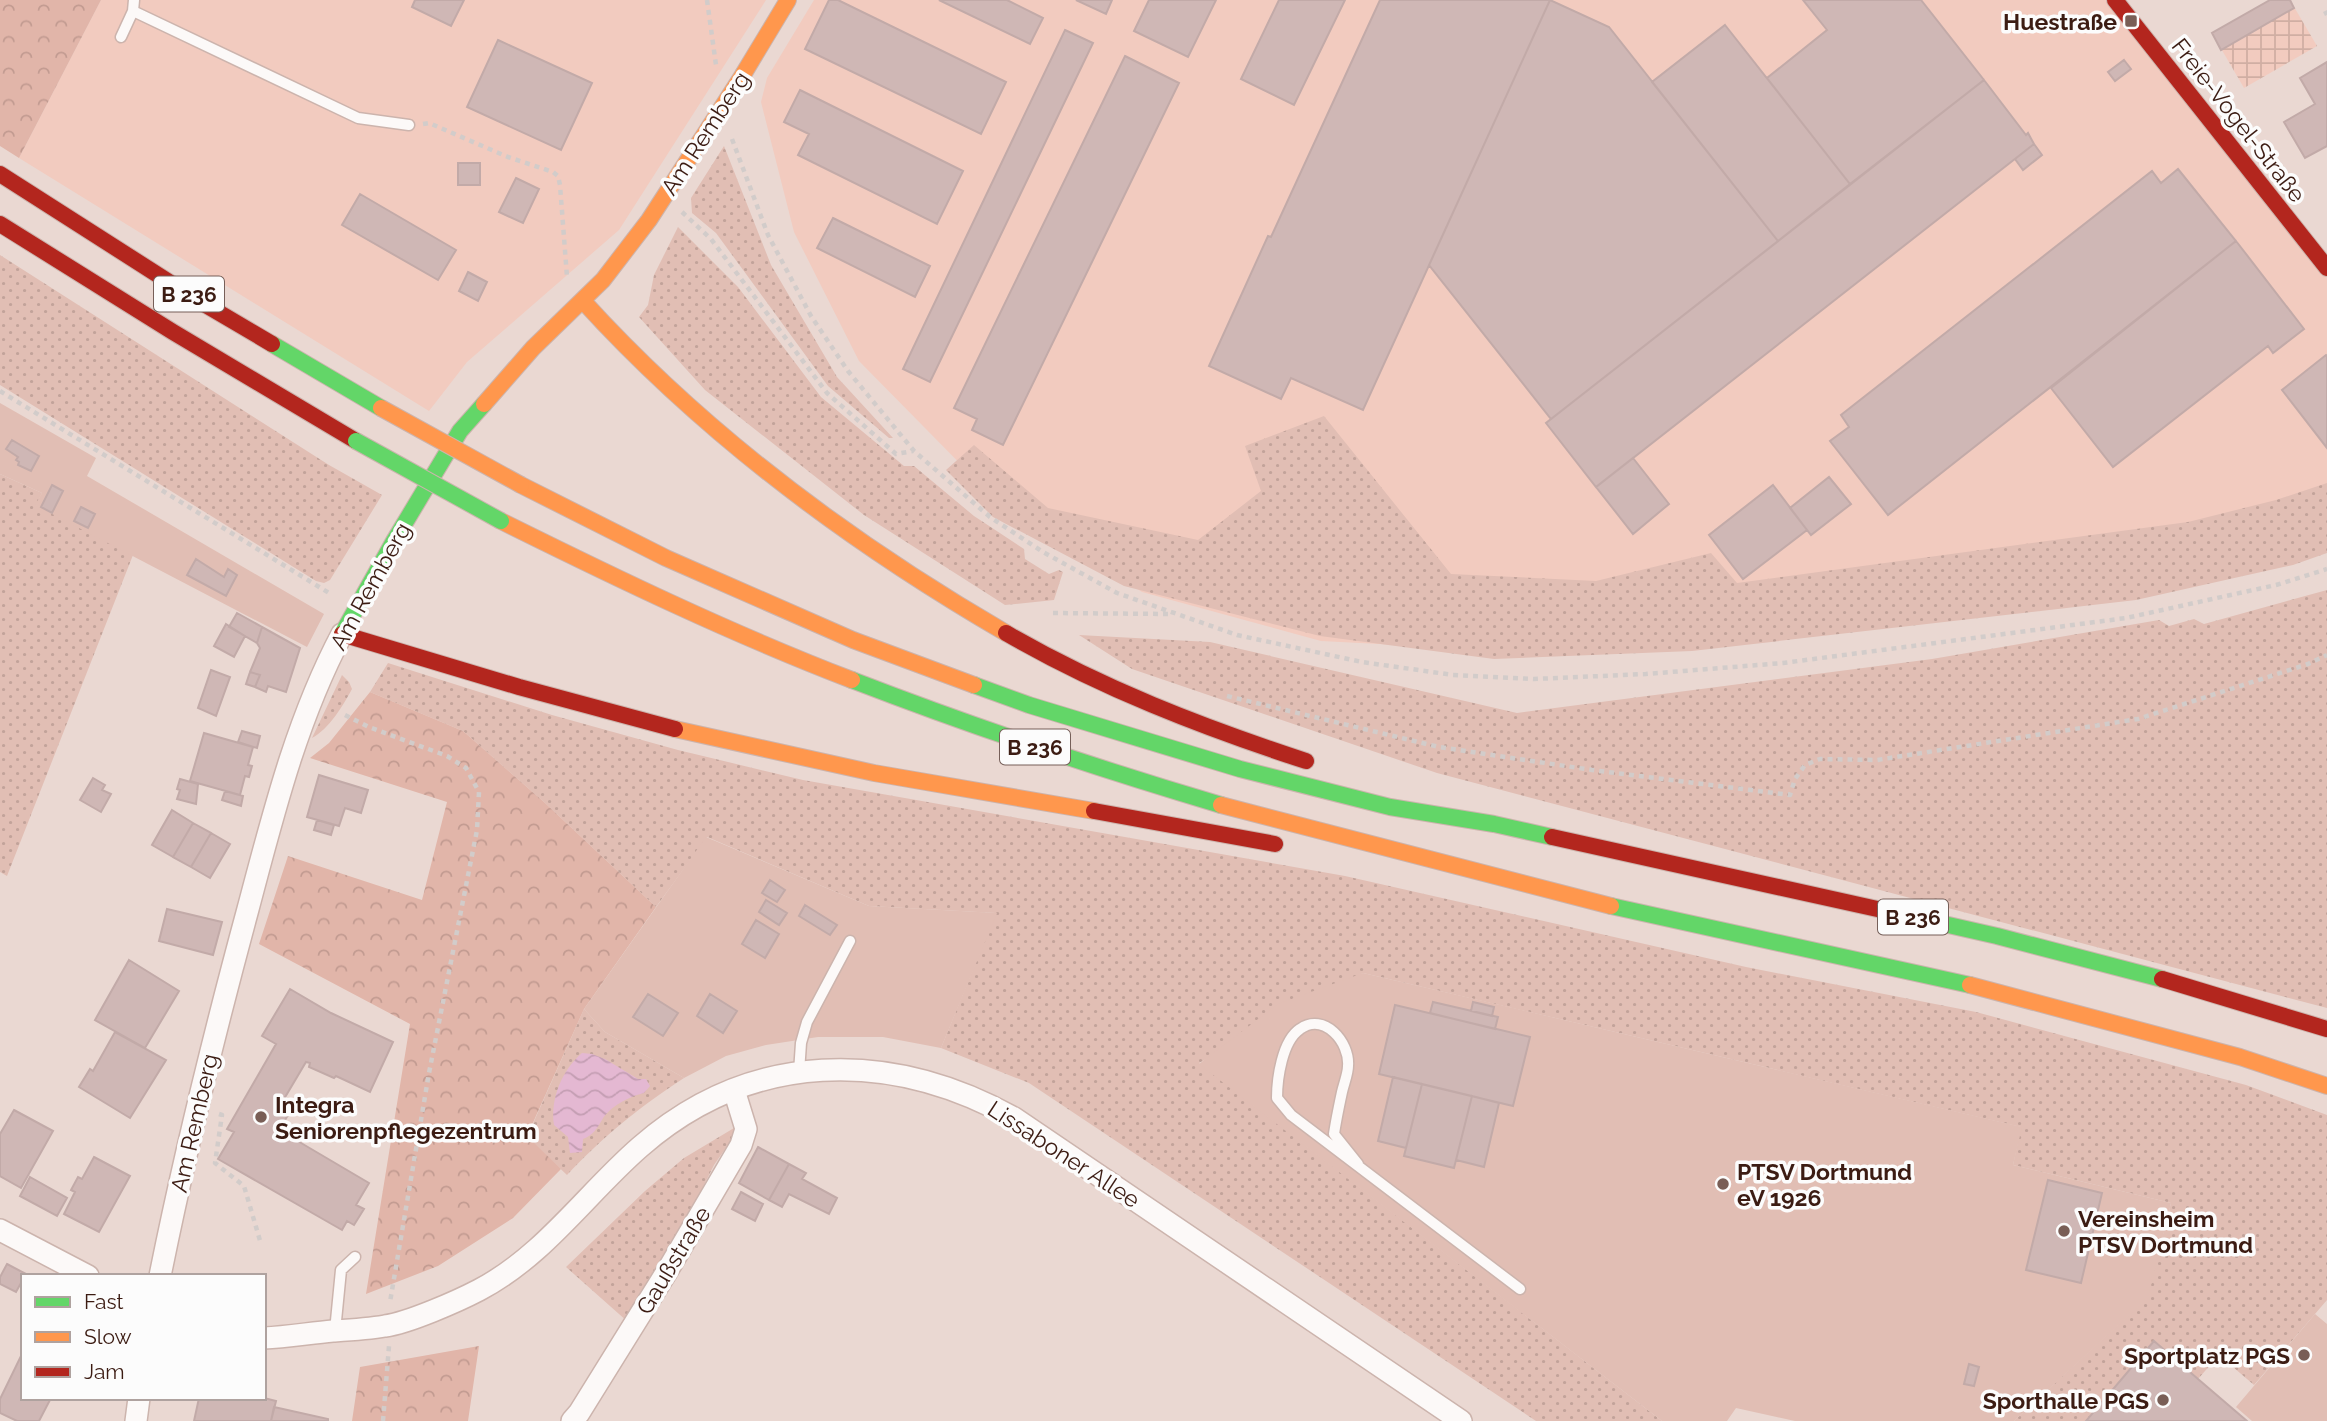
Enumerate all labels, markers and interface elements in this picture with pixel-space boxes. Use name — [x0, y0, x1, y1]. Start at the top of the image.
place label: Huestraße — [2003, 8, 2117, 35]
marker: Huestraße — [2123, 13, 2139, 29]
street label: Freie-Vogel-Straße — [2167, 33, 2311, 207]
street label: Am Remberg — [655, 66, 755, 200]
road number: B 236 — [154, 276, 224, 312]
street label: Am Remberg — [324, 518, 416, 654]
road number: B 236 — [1000, 730, 1070, 764]
road number: B 236 — [1878, 900, 1948, 934]
street label: Am Remberg — [165, 1051, 223, 1195]
place label: Integra Seniorenpflegezentrum — [275, 1091, 537, 1144]
street label: Lissaboner Allee — [983, 1095, 1145, 1213]
marker: Integra Seniorenpflegezentrum — [253, 1109, 269, 1125]
place label: PTSV Dortmund eV 1926 — [1737, 1158, 1912, 1211]
marker: PTSV Dortmund eV 1926 — [1715, 1176, 1731, 1192]
street label: Gaußstraße — [630, 1201, 716, 1319]
place label: Vereinsheim PTSV Dortmund — [2078, 1205, 2253, 1258]
marker: Vereinsheim PTSV Dortmund — [2056, 1223, 2072, 1239]
legend — [21, 1274, 266, 1400]
text: Fast — [84, 1289, 124, 1314]
text: Slow — [84, 1324, 132, 1349]
place label: Sportplatz PGS — [2124, 1342, 2290, 1369]
marker: Sportplatz PGS — [2296, 1347, 2312, 1363]
text: Jam — [84, 1359, 125, 1384]
place label: Sporthalle PGS — [1983, 1387, 2149, 1414]
marker: Sporthalle PGS — [2155, 1392, 2171, 1408]

